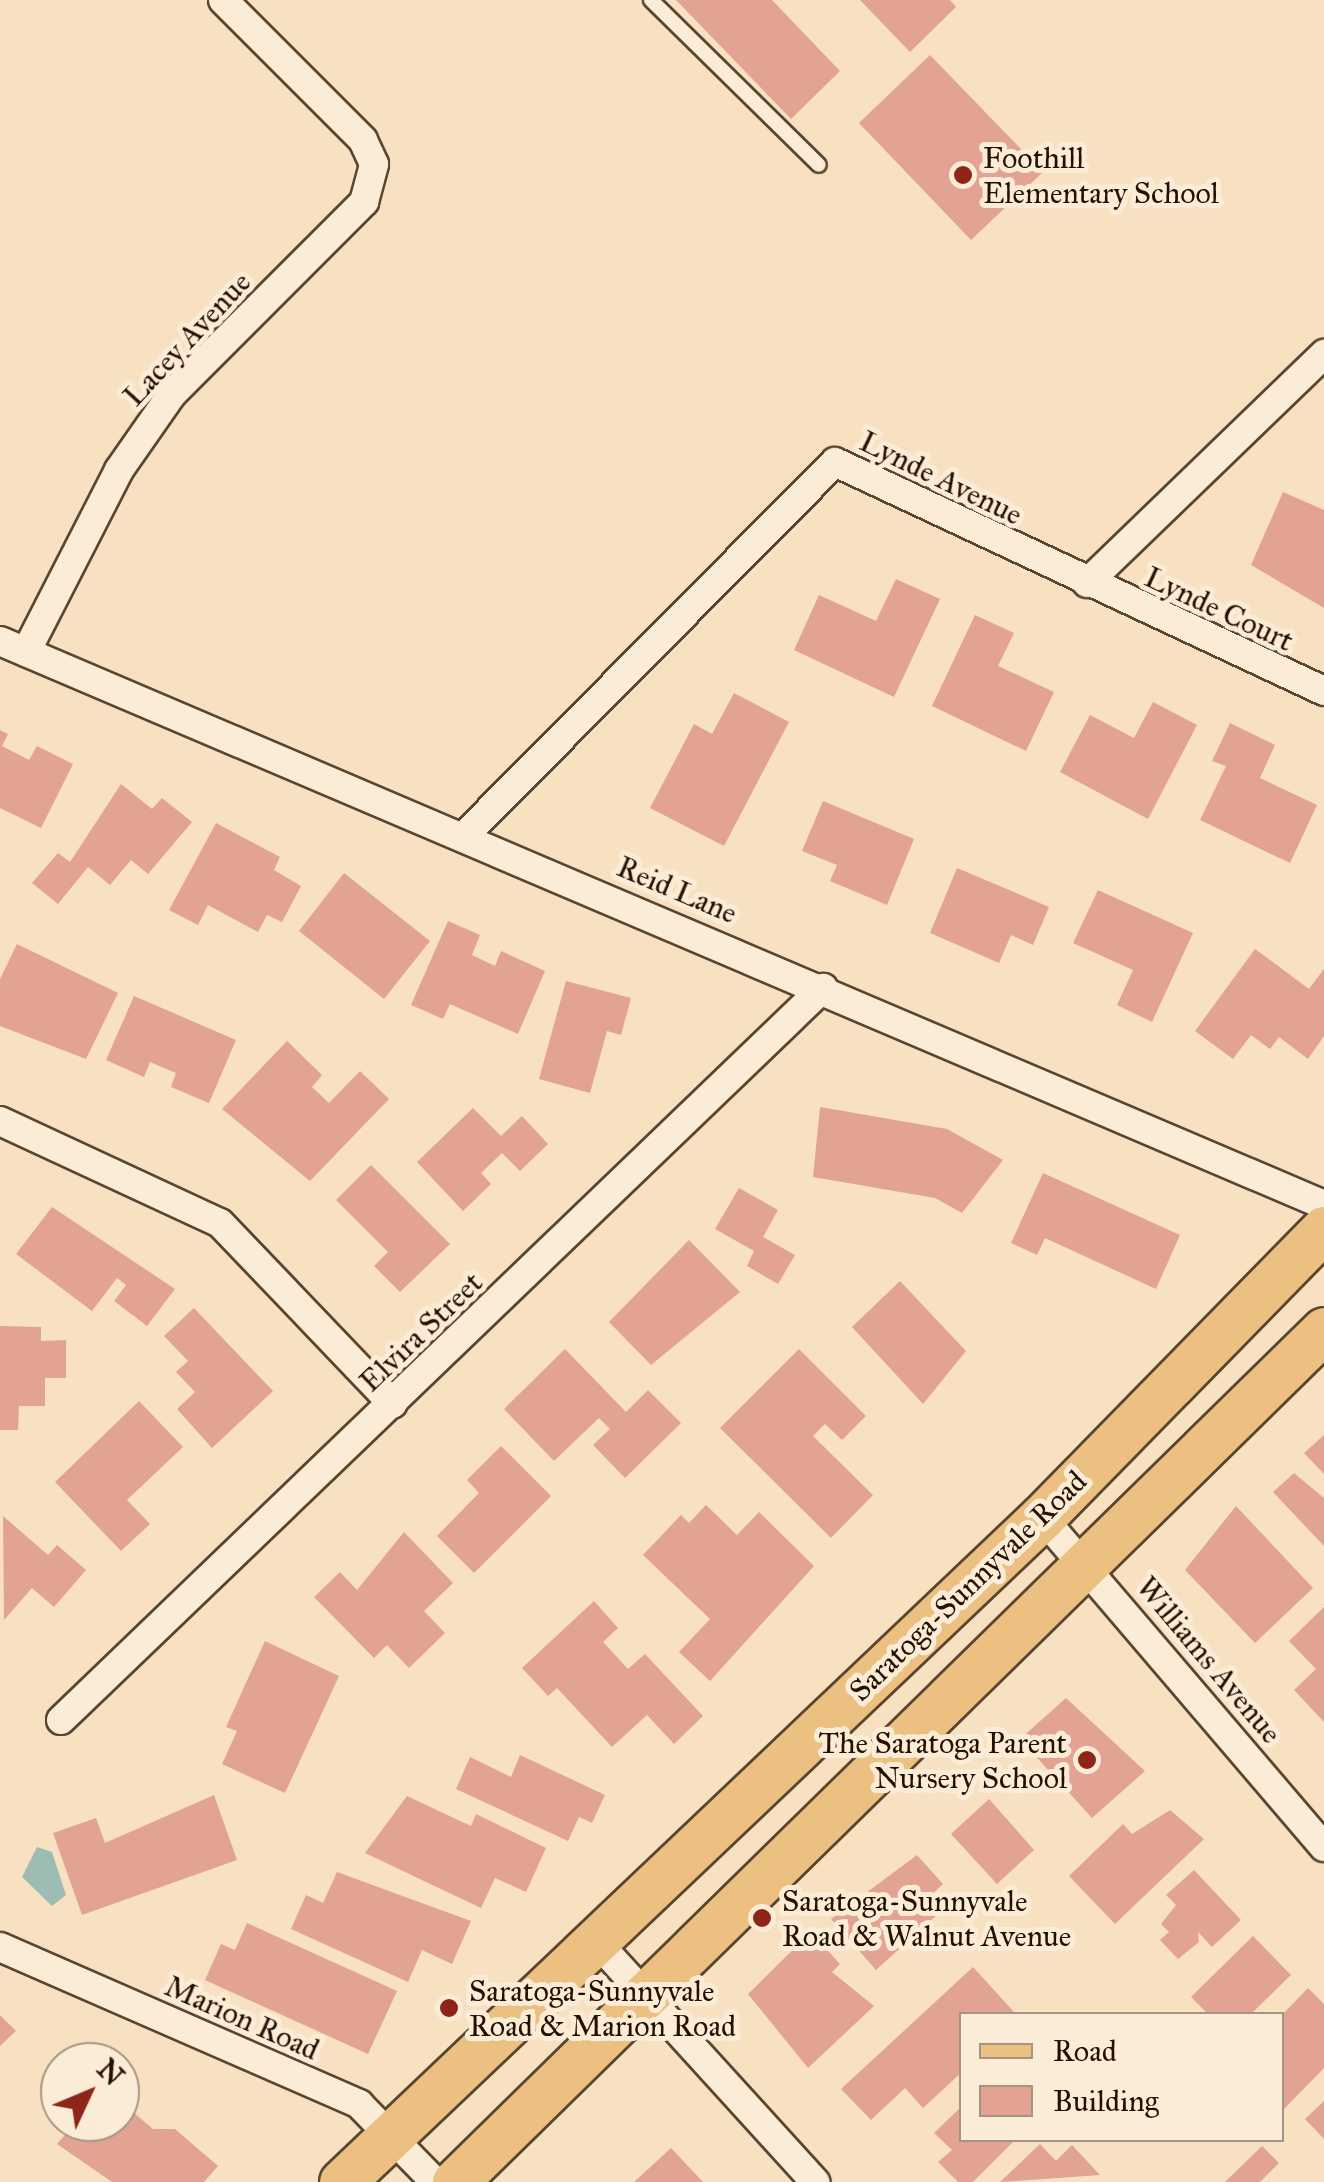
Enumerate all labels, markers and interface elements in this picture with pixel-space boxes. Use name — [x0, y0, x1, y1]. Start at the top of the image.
place label: Foothill Elementary School — [983, 140, 1219, 210]
marker: Foothill Elementary School — [952, 164, 974, 186]
street label: Lacey Avenue — [116, 264, 258, 414]
street label: Lynde Avenue — [854, 423, 1028, 533]
street label: Lynde Court — [1139, 559, 1299, 659]
street label: Reid Lane — [612, 849, 742, 931]
street label: Elvira Street — [352, 1265, 490, 1399]
street label: Saratoga-Sunnyvale Road — [842, 1463, 1094, 1709]
street label: Williams Avenue — [1129, 1569, 1289, 1751]
place label: The Saratoga Parent Nursery School — [818, 1725, 1067, 1796]
marker: The Saratoga Parent Nursery School — [1076, 1749, 1098, 1771]
place label: Saratoga-Sunnyvale Road & Walnut Avenue — [782, 1883, 1071, 1954]
marker: Saratoga-Sunnyvale Road & Walnut Avenue — [751, 1907, 773, 1929]
street label: Marion Road — [159, 1968, 325, 2068]
place label: Saratoga-Sunnyvale Road & Marion Road — [469, 1973, 736, 2044]
marker: Saratoga-Sunnyvale Road & Marion Road — [438, 1997, 460, 2019]
legend — [959, 2012, 1284, 2142]
text: Road — [1053, 2033, 1117, 2069]
north arrow — [40, 2042, 140, 2142]
text: N — [90, 2052, 131, 2093]
text: Building — [1053, 2083, 1159, 2119]

